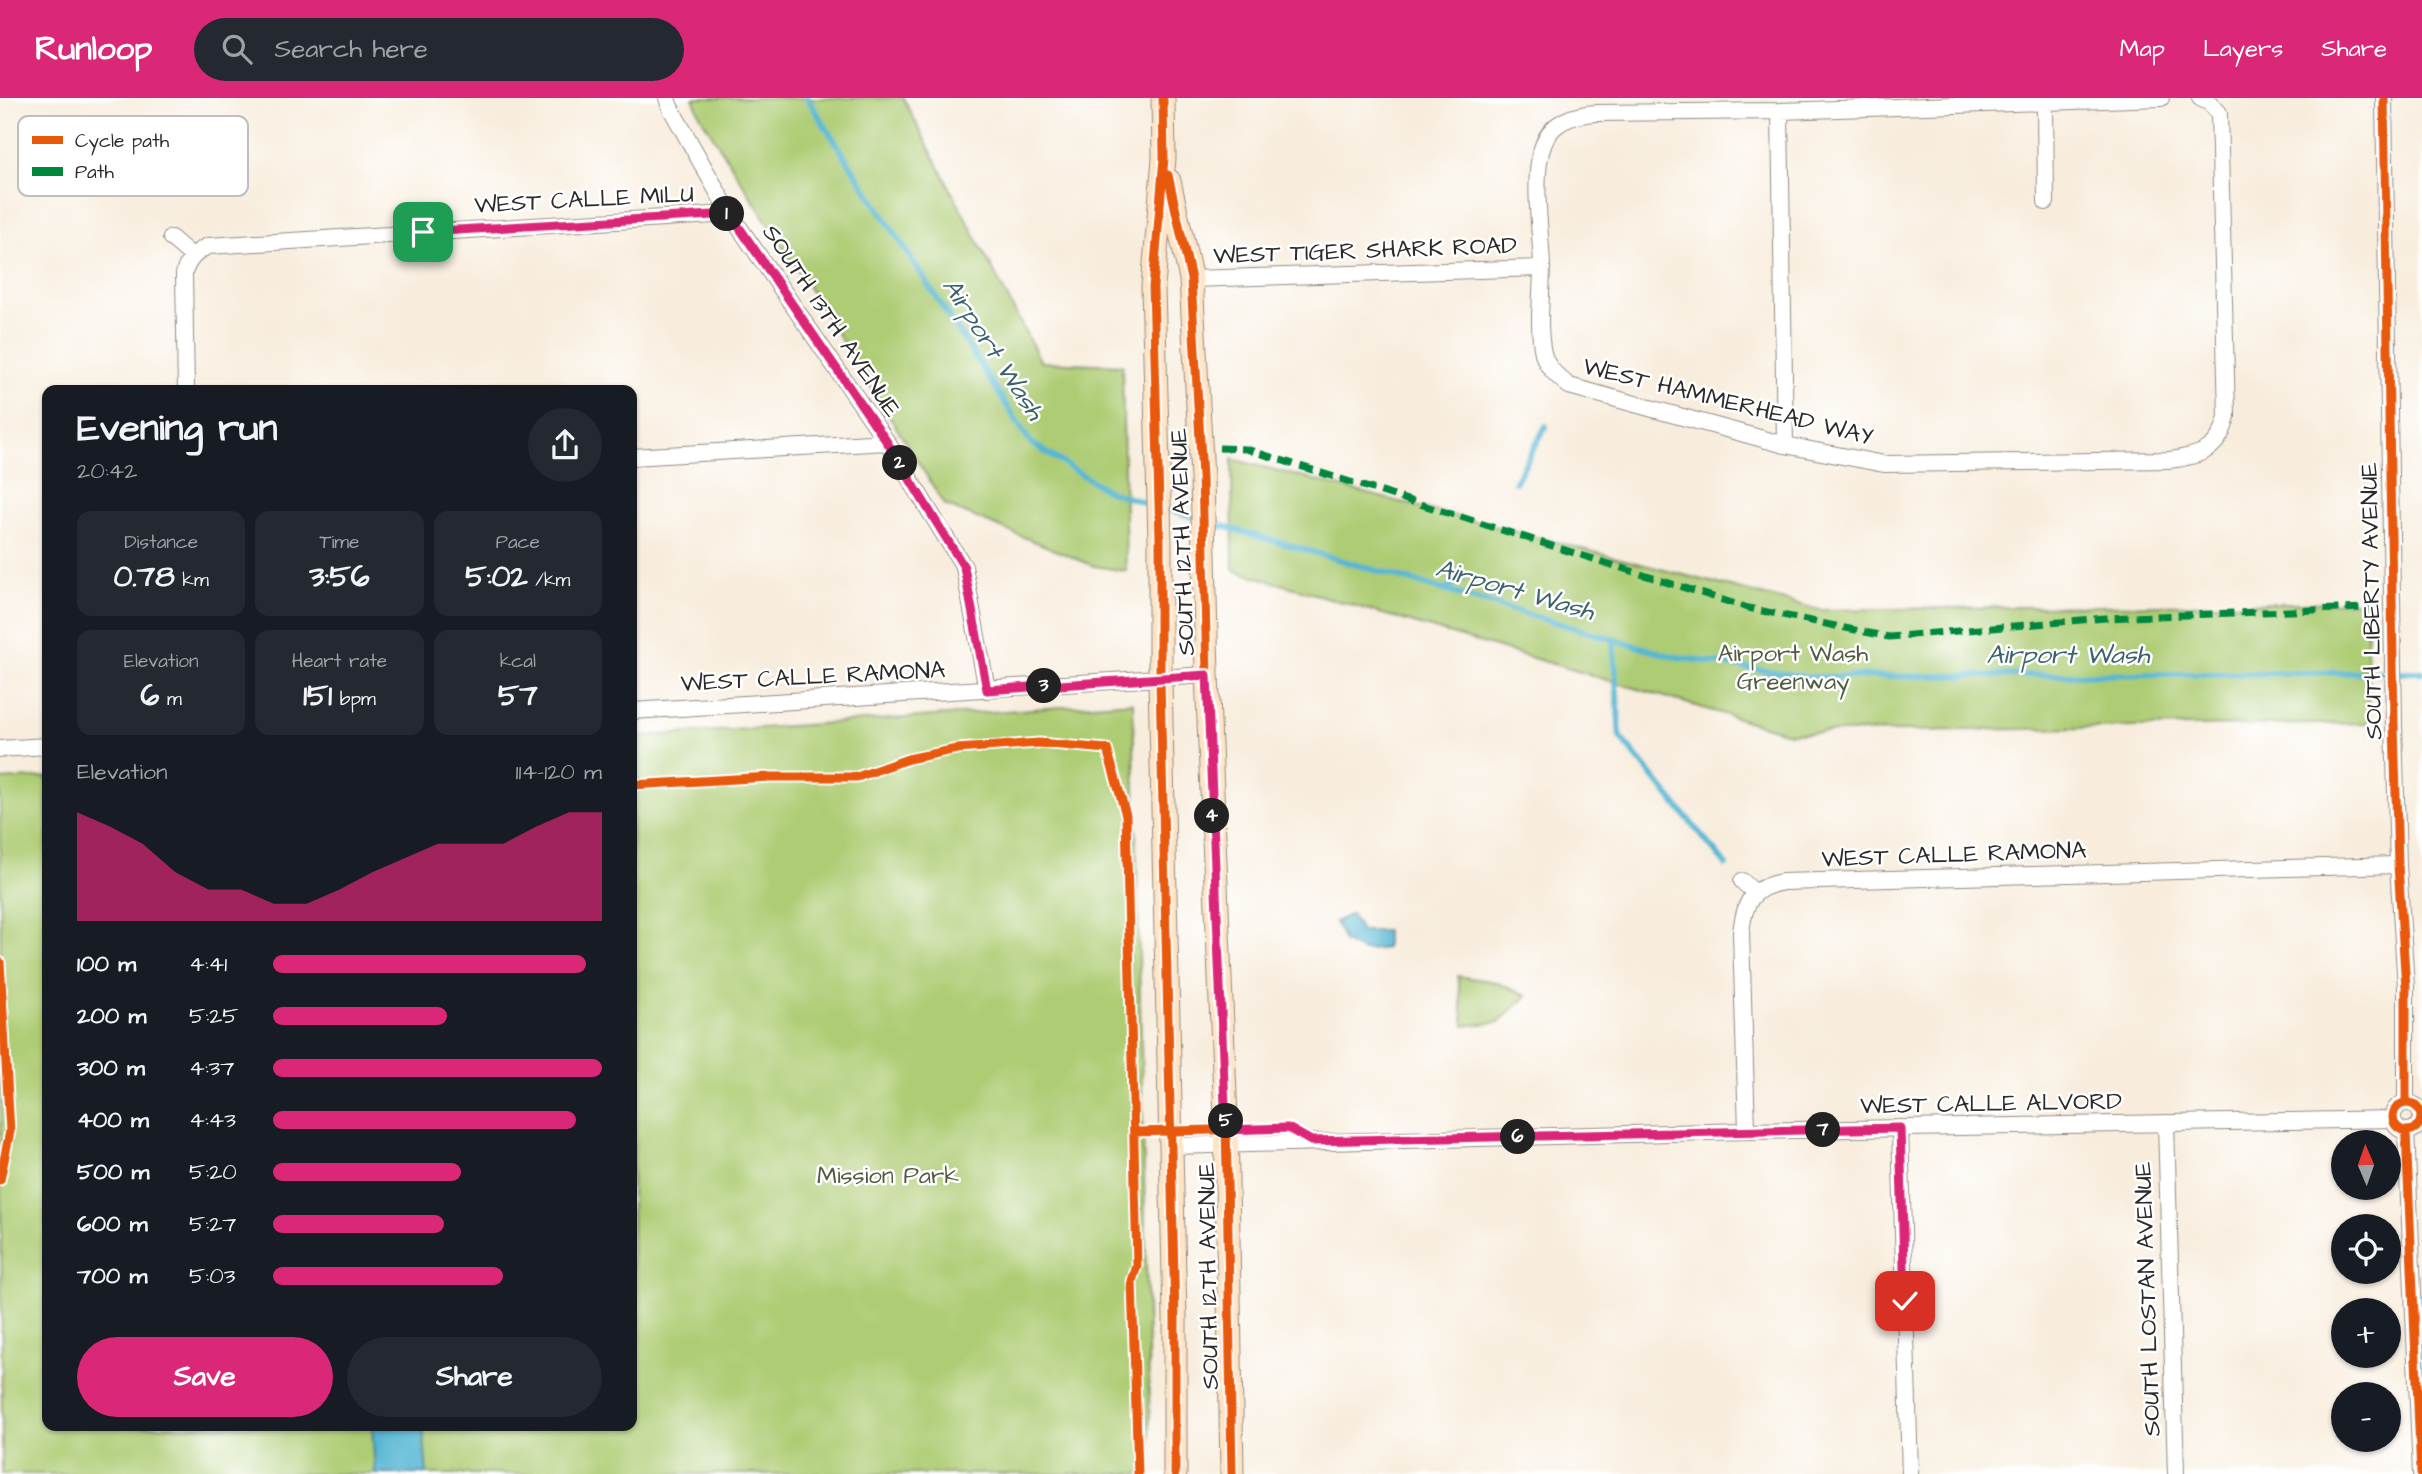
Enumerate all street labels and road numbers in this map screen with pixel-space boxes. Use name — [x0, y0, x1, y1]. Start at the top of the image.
street label: WEST CALLE MILU — [473, 177, 695, 223]
street label: SOUTH 13TH AVENUE — [754, 218, 908, 424]
street label: WEST TIGER SHARK ROAD — [1213, 229, 1517, 273]
street label: WEST HAMMERHEAD WAY — [1579, 349, 1877, 455]
street label: SOUTH 12TH AVENUE — [1162, 428, 1204, 656]
street label: SOUTH LIBERTY AVENUE — [2353, 462, 2391, 740]
street label: WEST CALLE RAMONA — [680, 653, 946, 701]
street label: WEST CALLE RAMONA — [1821, 833, 2087, 877]
street label: WEST CALLE ALVORD — [1860, 1085, 2122, 1123]
street label: SOUTH LOSTAN AVENUE — [2126, 1161, 2170, 1437]
street label: SOUTH 12TH AVENUE — [1190, 1162, 1228, 1390]

